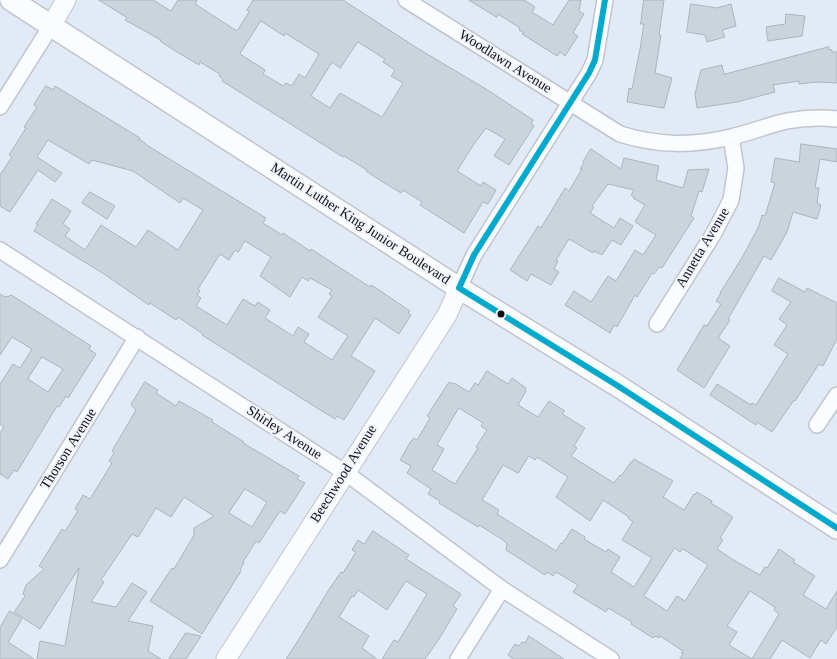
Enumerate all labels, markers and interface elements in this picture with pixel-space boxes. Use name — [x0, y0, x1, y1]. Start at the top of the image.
street label: Woodlawn Avenue — [455, 27, 555, 97]
street label: Martin Luther King Junior Boulevard — [267, 160, 453, 288]
street label: Annetta Avenue — [673, 205, 733, 291]
unlabelled marker — [496, 309, 506, 319]
street label: Shirley Avenue — [243, 402, 325, 464]
street label: Thorson Avenue — [37, 405, 101, 493]
street label: Beechwood Avenue — [307, 422, 381, 526]

